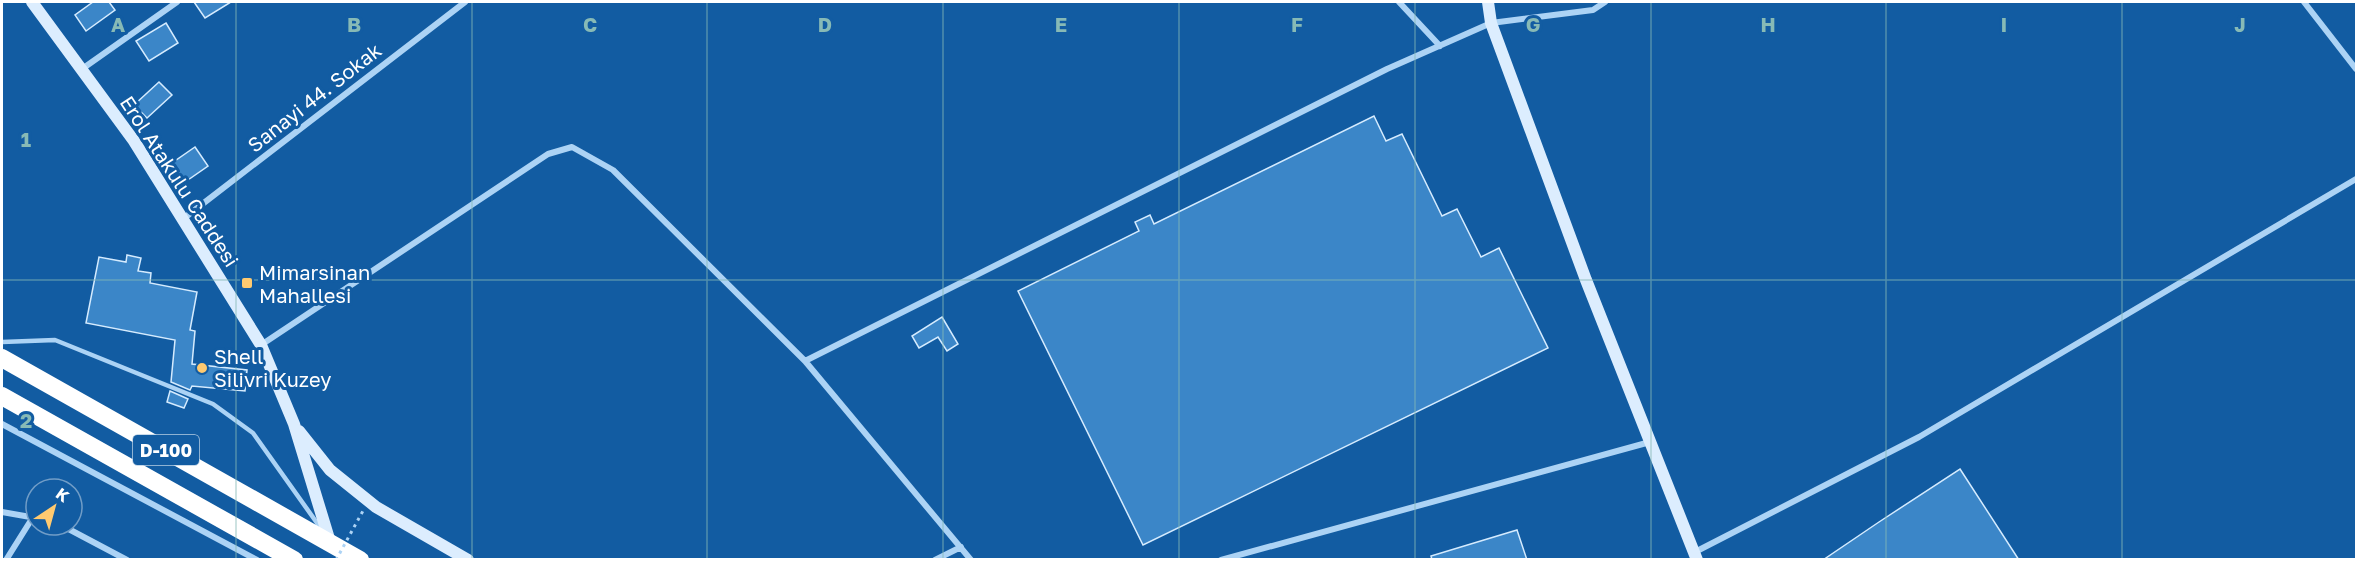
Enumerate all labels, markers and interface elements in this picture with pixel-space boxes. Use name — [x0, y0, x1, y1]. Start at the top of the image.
text: A — [111, 12, 125, 36]
text: B — [347, 12, 361, 36]
text: C — [583, 12, 597, 36]
text: D — [818, 12, 832, 36]
text: E — [1055, 12, 1067, 36]
text: F — [1291, 12, 1303, 36]
text: G — [1526, 12, 1540, 36]
text: H — [1760, 12, 1776, 36]
text: I — [2001, 12, 2007, 36]
text: J — [2234, 12, 2246, 36]
street label: Sanayi 44. Sokak — [242, 37, 386, 157]
street label: Erol Atakulu Caddesi — [116, 91, 244, 271]
text: 1 — [21, 127, 31, 151]
place label: Mimarsinan Mahallesi — [259, 260, 370, 307]
marker: Mimarsinan Mahallesi — [240, 276, 254, 290]
place label: Shell Silivri Kuzey — [214, 344, 331, 391]
marker: Shell Silivri Kuzey — [195, 361, 209, 375]
text: 2 — [20, 408, 32, 432]
road number: D-100 — [133, 435, 199, 465]
north arrow — [24, 477, 84, 537]
text: K — [52, 483, 74, 507]

